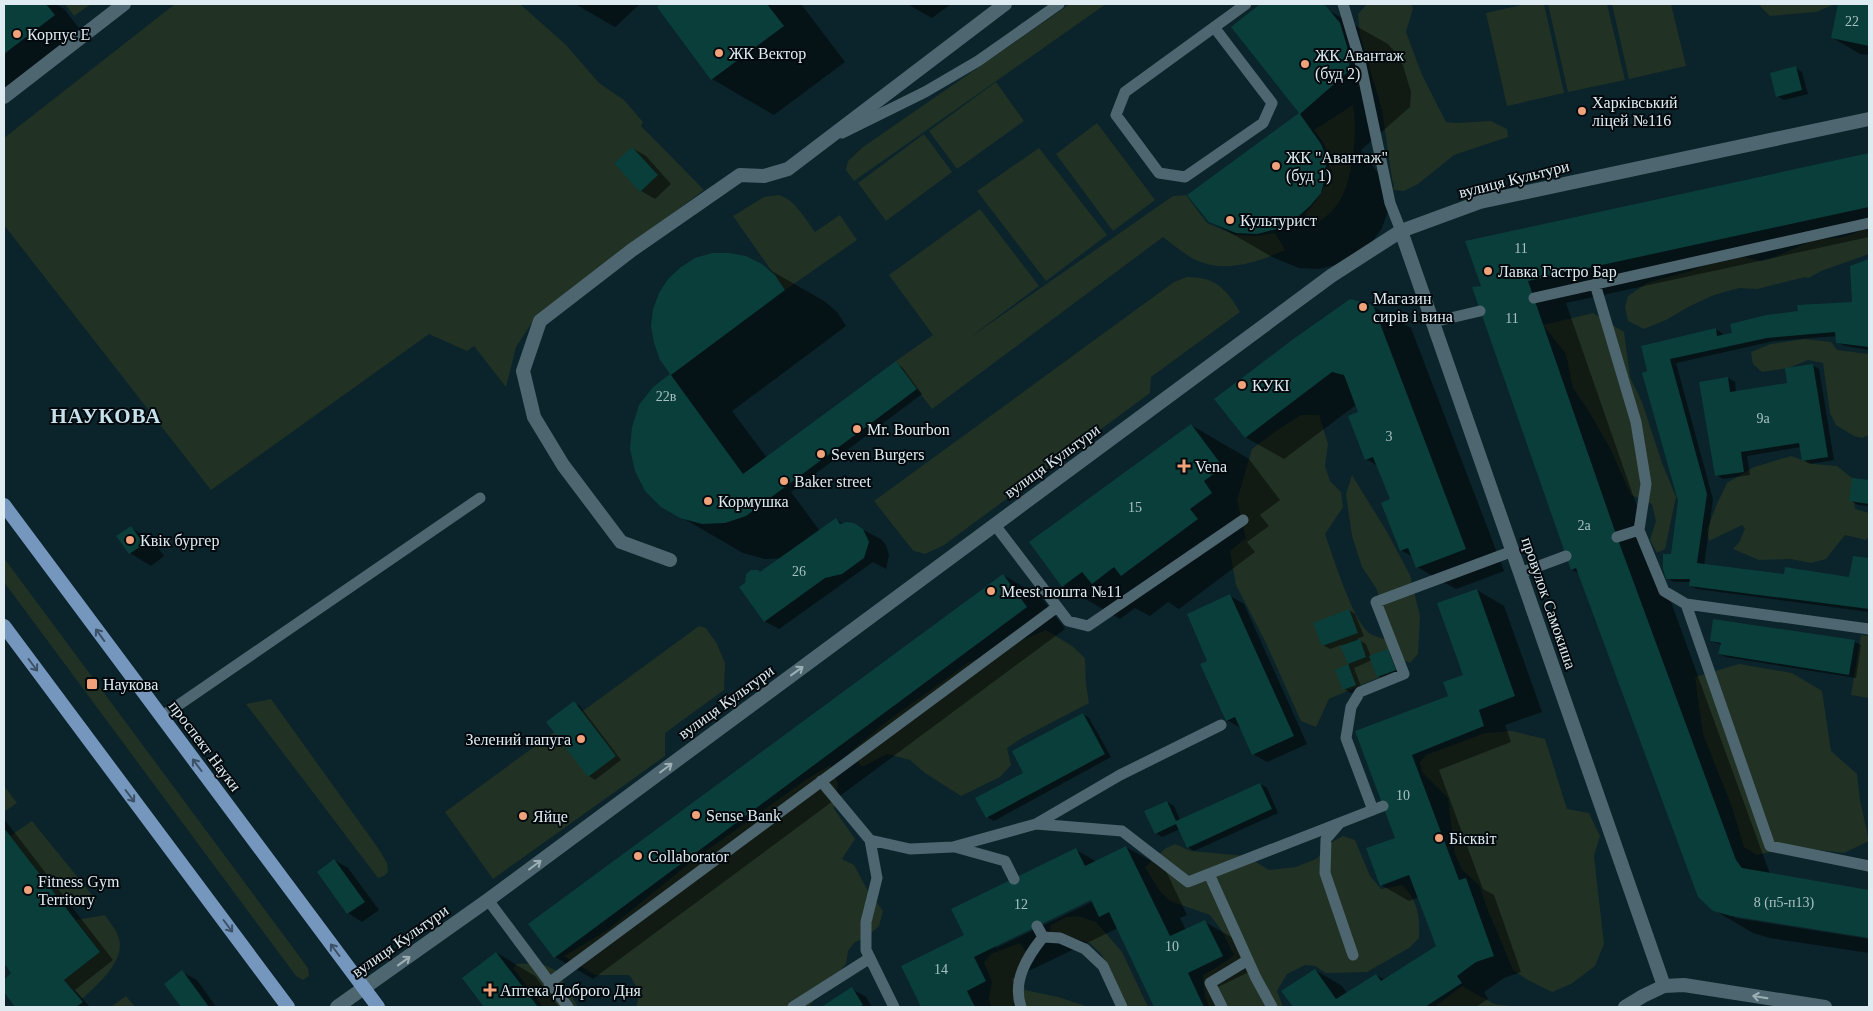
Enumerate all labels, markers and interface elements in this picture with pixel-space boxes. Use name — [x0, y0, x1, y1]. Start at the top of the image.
house number: 22 — [1845, 14, 1859, 29]
place label: Корпус E — [27, 26, 90, 44]
marker: Корпус E — [11, 28, 23, 40]
place label: ЖК Вектор — [729, 45, 806, 63]
marker: ЖК Вектор — [713, 47, 725, 59]
place label: ЖК Авантаж (буд 2) — [1315, 47, 1405, 83]
marker: ЖК Авантаж (буд 2) — [1299, 58, 1311, 70]
place label: Харківський ліцей №116 — [1592, 94, 1678, 130]
marker: Харківський ліцей №116 — [1576, 105, 1588, 117]
place label: ЖК "Авантаж" (буд 1) — [1286, 149, 1388, 185]
street label: вулиця Культури — [1457, 157, 1572, 202]
marker: ЖК "Авантаж" (буд 1) — [1270, 160, 1282, 172]
place label: Культурист — [1240, 212, 1317, 230]
marker: Культурист — [1224, 214, 1236, 226]
house number: 11 — [1514, 241, 1528, 256]
place label: Лавка Гастро Бар — [1498, 263, 1617, 281]
marker: Лавка Гастро Бар — [1482, 265, 1494, 277]
place label: Магазин сирів і вина — [1373, 290, 1453, 326]
marker: Магазин сирів і вина — [1357, 301, 1369, 313]
house number: 11 — [1505, 311, 1519, 326]
place label: КУКІ — [1252, 377, 1290, 394]
marker: КУКІ — [1236, 379, 1248, 391]
house number: 22в — [656, 389, 677, 404]
district label: НАУКОВА — [51, 404, 161, 428]
house number: 9а — [1756, 411, 1770, 426]
street label: вулиця Культури — [1001, 420, 1104, 502]
place label: Mr. Bourbon — [867, 421, 950, 438]
marker: Mr. Bourbon — [851, 423, 863, 435]
house number: 3 — [1386, 429, 1393, 444]
place label: Seven Burgers — [831, 446, 924, 464]
marker: Seven Burgers — [815, 448, 827, 460]
place label: Vena — [1195, 458, 1227, 475]
marker: Vena — [1177, 459, 1191, 473]
place label: Baker street — [794, 473, 871, 490]
marker: Baker street — [778, 475, 790, 487]
place label: Кормушка — [718, 493, 789, 511]
marker: Кормушка — [702, 495, 714, 507]
house number: 15 — [1128, 500, 1142, 515]
house number: 2а — [1577, 518, 1591, 533]
place label: Квік бургер — [140, 532, 219, 550]
marker: Квік бургер — [124, 534, 136, 546]
street label: провулок Самокиша — [1518, 535, 1580, 671]
house number: 26 — [792, 564, 806, 579]
place label: Meest пошта №11 — [1001, 583, 1122, 600]
marker: Meest пошта №11 — [985, 585, 997, 597]
one-way arrow — [95, 628, 105, 642]
one-way arrow — [28, 658, 38, 672]
street label: вулиця Культури — [675, 661, 778, 743]
one-way arrow — [790, 666, 803, 677]
place label: Наукова — [103, 676, 158, 694]
marker: Наукова — [85, 677, 99, 691]
street label: проспект Науки — [165, 698, 245, 795]
place label: Зелений папуга — [465, 731, 571, 749]
marker: Зелений папуга — [575, 733, 587, 745]
one-way arrow — [192, 759, 203, 772]
one-way arrow — [659, 763, 673, 773]
house number: 10 — [1396, 788, 1410, 803]
one-way arrow — [125, 789, 135, 803]
place label: Sense Bank — [706, 807, 781, 824]
place label: Яйце — [533, 808, 568, 826]
marker: Sense Bank — [690, 809, 702, 821]
marker: Яйце — [517, 810, 529, 822]
place label: Бісквіт — [1449, 830, 1497, 847]
marker: Бісквіт — [1433, 832, 1445, 844]
place label: Collaborator — [648, 848, 730, 865]
marker: Collaborator — [632, 850, 644, 862]
one-way arrow — [528, 860, 542, 870]
place label: Fitness Gym Territory — [38, 873, 120, 909]
marker: Fitness Gym Territory — [22, 884, 34, 896]
house number: 8 (п5-п13) — [1754, 895, 1815, 911]
house number: 12 — [1014, 897, 1028, 912]
street label: вулиця Культури — [349, 901, 452, 981]
one-way arrow — [222, 919, 233, 932]
house number: 10 — [1165, 939, 1179, 954]
one-way arrow — [330, 943, 340, 957]
one-way arrow — [397, 956, 411, 966]
house number: 14 — [934, 962, 948, 977]
place label: Аптека Доброго Дня — [500, 982, 642, 1000]
marker: Аптека Доброго Дня — [484, 984, 496, 996]
one-way arrow — [1752, 991, 1768, 1001]

